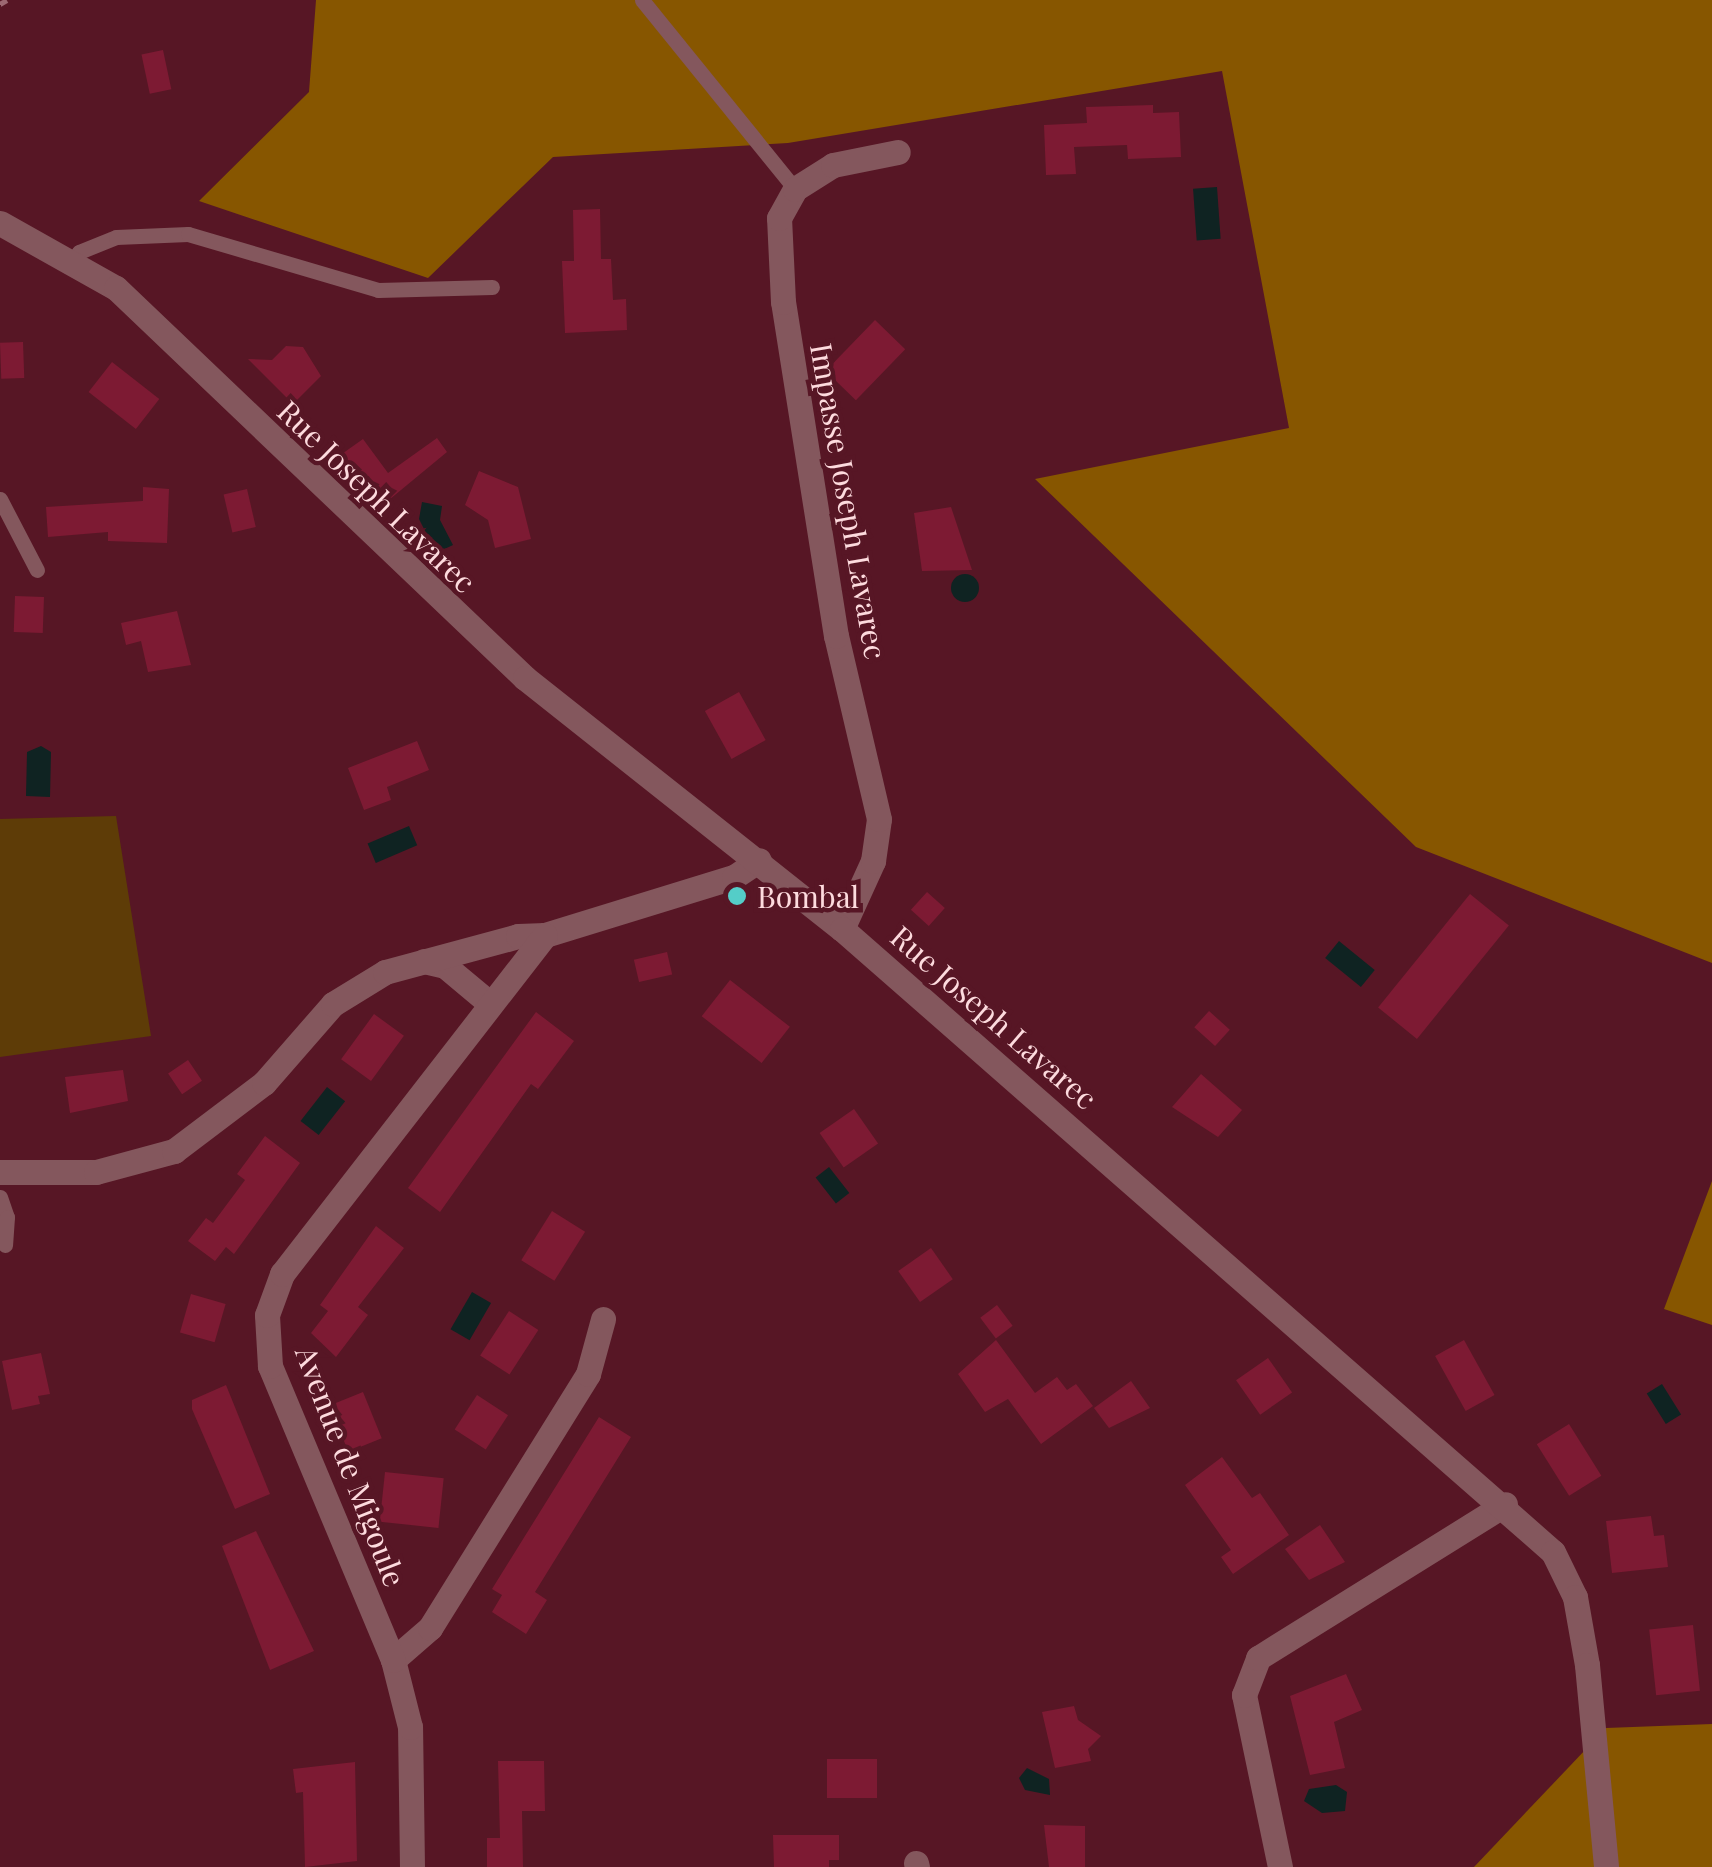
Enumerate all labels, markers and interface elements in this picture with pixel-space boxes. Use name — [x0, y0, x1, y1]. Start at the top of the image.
street label: Impasse Joseph Lavarec — [804, 340, 894, 662]
street label: Rue Joseph Lavarec — [271, 393, 483, 599]
place label: Bombal — [757, 878, 859, 914]
marker: Bombal — [726, 885, 748, 907]
street label: Rue Joseph Lavarec — [884, 918, 1104, 1116]
street label: Avenue de Migoule — [289, 1341, 413, 1591]

